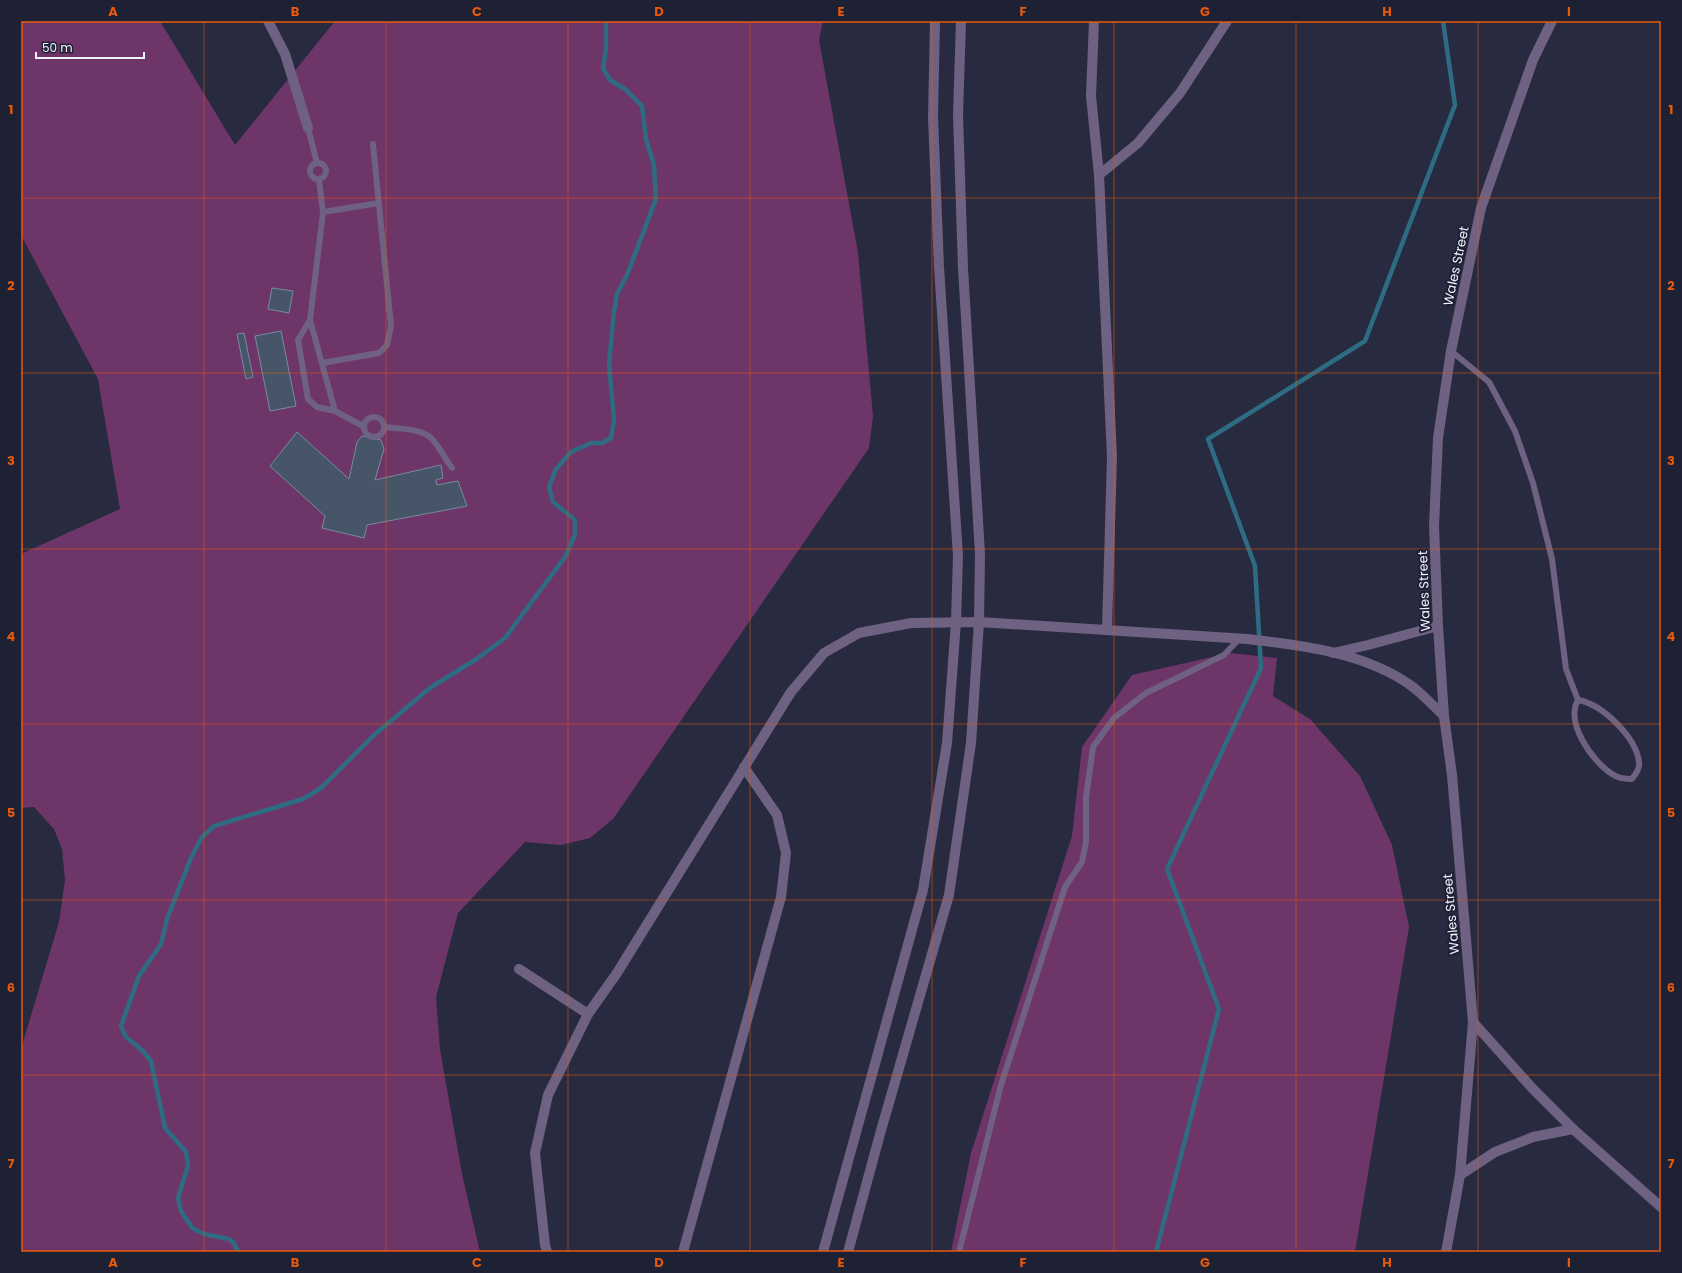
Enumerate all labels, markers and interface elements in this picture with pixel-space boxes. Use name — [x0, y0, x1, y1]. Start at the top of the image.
text: A — [108, 2, 118, 21]
text: B — [291, 2, 300, 21]
text: C — [472, 2, 482, 21]
text: D — [654, 2, 664, 21]
text: E — [837, 2, 845, 21]
text: F — [1019, 2, 1027, 21]
text: G — [1200, 2, 1210, 21]
text: H — [1382, 2, 1392, 21]
text: I — [1567, 2, 1571, 21]
scale bar — [36, 34, 144, 60]
text: 50 m — [42, 39, 73, 56]
text: 1 — [9, 100, 13, 119]
text: 1 — [1669, 100, 1673, 119]
street label: Wales Street — [1438, 224, 1474, 308]
text: 2 — [7, 276, 15, 295]
text: 2 — [1667, 276, 1675, 295]
text: 3 — [7, 451, 15, 470]
text: 3 — [1667, 451, 1675, 470]
street label: Wales Street — [1413, 550, 1435, 632]
text: 4 — [7, 627, 16, 646]
text: 4 — [1667, 627, 1676, 646]
text: 5 — [7, 803, 15, 822]
text: 5 — [1667, 803, 1675, 822]
street label: Wales Street — [1438, 873, 1464, 955]
text: 6 — [7, 978, 15, 997]
text: 6 — [1667, 978, 1675, 997]
text: 7 — [8, 1154, 15, 1173]
text: 7 — [1668, 1154, 1675, 1173]
text: A — [108, 1253, 118, 1272]
text: B — [291, 1253, 300, 1272]
text: C — [472, 1253, 482, 1272]
text: D — [654, 1253, 664, 1272]
text: E — [837, 1253, 845, 1272]
text: F — [1019, 1253, 1027, 1272]
text: G — [1200, 1253, 1210, 1272]
text: H — [1382, 1253, 1392, 1272]
text: I — [1567, 1253, 1571, 1272]

